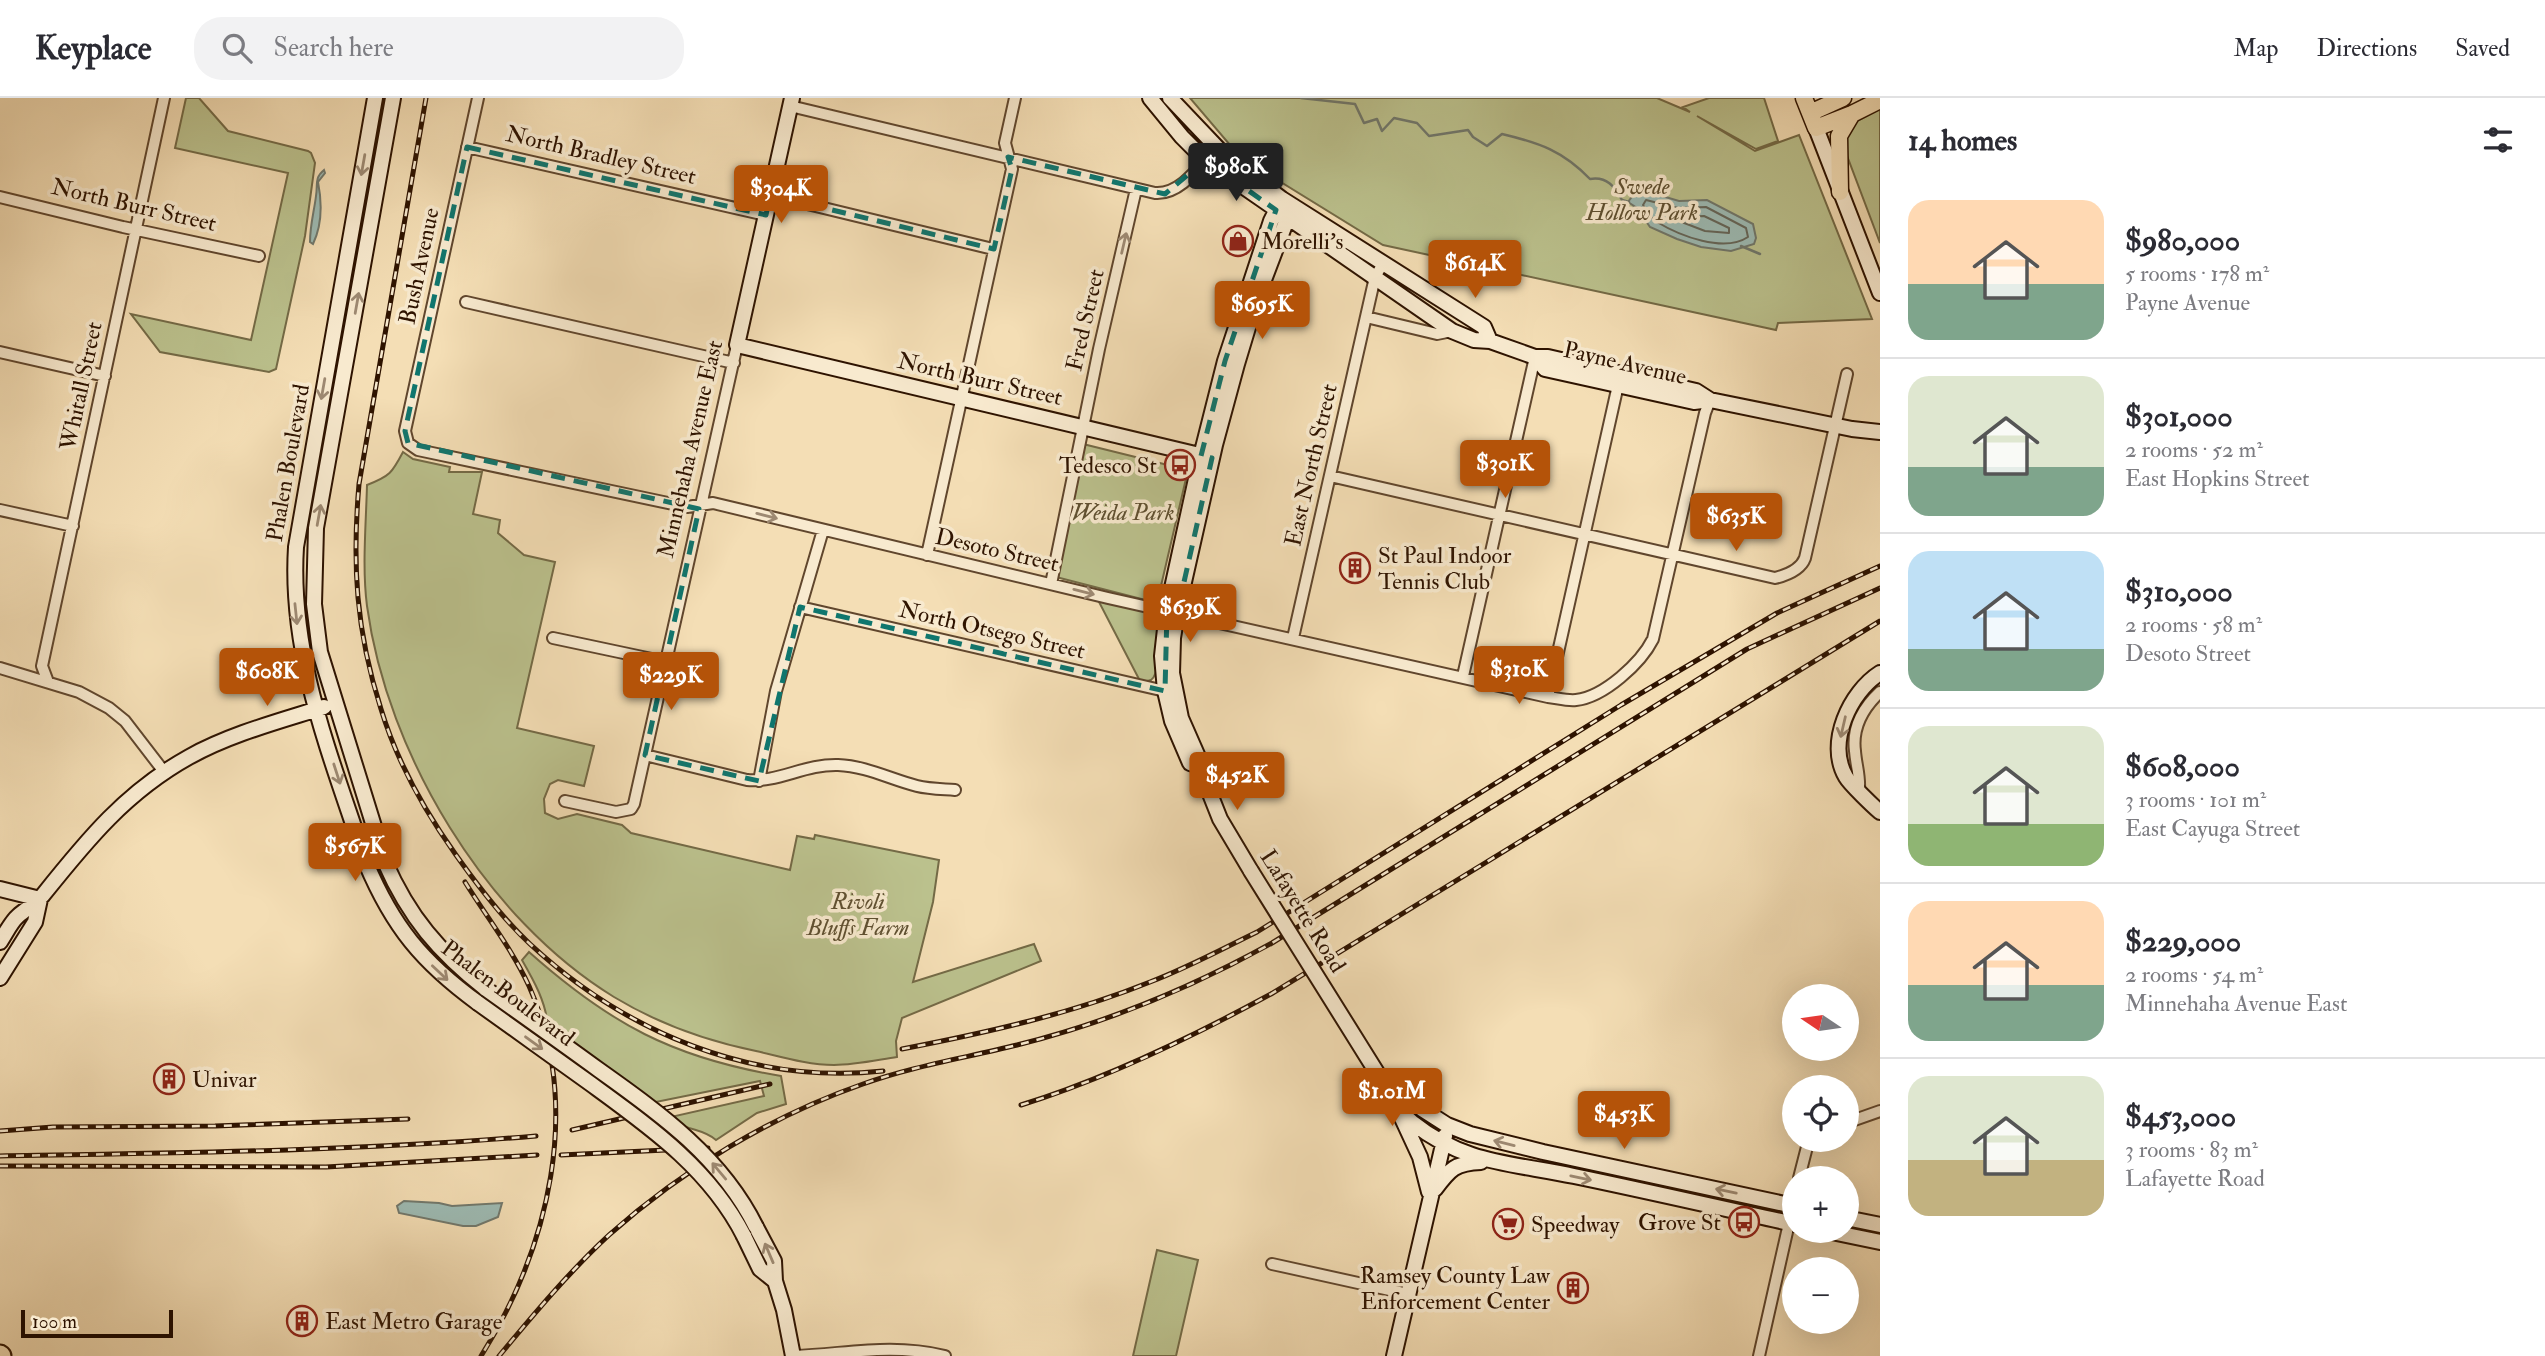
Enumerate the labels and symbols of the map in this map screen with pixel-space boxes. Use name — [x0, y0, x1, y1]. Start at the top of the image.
street label: North Bradley Street — [503, 119, 699, 191]
pin: $980K — [1187, 144, 1285, 203]
one-way arrow — [356, 153, 369, 176]
pin: $304K — [732, 166, 830, 225]
street label: North Burr Street — [49, 172, 219, 238]
park label: Swede Hollow Park — [1585, 172, 1698, 227]
street label: Bush Avenue — [393, 205, 446, 327]
shop icon: Morelli's — [1221, 224, 1255, 258]
place label: Morelli's — [1261, 227, 1343, 256]
one-way arrow — [1118, 232, 1132, 255]
pin: $614K — [1426, 240, 1524, 300]
street label: Fred Street — [1059, 266, 1111, 374]
pin: $695K — [1213, 282, 1311, 341]
one-way arrow — [350, 292, 364, 315]
street label: Whitall Street — [53, 319, 109, 454]
street label: Payne Avenue — [1561, 335, 1690, 391]
street label: Minnehaha Avenue East — [651, 337, 729, 561]
street label: North Burr Street — [895, 346, 1065, 412]
one-way arrow — [316, 377, 329, 400]
street label: East North Street — [1278, 381, 1344, 549]
street label: Phalen Boulevard — [260, 382, 316, 544]
pin: $301K — [1456, 440, 1554, 500]
bus stop icon: Tedesco St — [1163, 448, 1197, 482]
place label: Tedesco St — [1059, 451, 1157, 480]
pin: $635K — [1687, 494, 1785, 553]
park label: Weida Park — [1071, 498, 1175, 527]
one-way arrow — [312, 505, 326, 527]
one-way arrow — [755, 510, 778, 523]
street label: Desoto Street — [932, 522, 1062, 578]
place label: St Paul Indoor Tennis Club — [1378, 541, 1512, 596]
building icon: St Paul Indoor Tennis Club — [1338, 551, 1372, 585]
pin: $639K — [1141, 584, 1239, 644]
one-way arrow — [1072, 586, 1095, 599]
street label: North Otsego Street — [896, 594, 1088, 666]
one-way arrow — [290, 602, 303, 625]
pin: $310K — [1470, 646, 1568, 706]
pin: $608K — [218, 648, 316, 708]
pin: $229K — [622, 652, 720, 712]
one-way arrow — [1836, 715, 1849, 738]
pin: $452K — [1188, 752, 1286, 812]
one-way arrow — [332, 763, 345, 785]
pin: $567K — [306, 824, 404, 883]
street label: Lafayette Road — [1254, 844, 1352, 978]
park label: Rivoli Bluffs Farm — [806, 887, 909, 942]
street label: Phalen Boulevard — [436, 933, 580, 1053]
one-way arrow — [431, 965, 448, 982]
north arrow — [1782, 984, 1858, 1060]
one-way arrow — [524, 1035, 543, 1050]
building icon: Univar — [152, 1062, 186, 1096]
place label: Univar — [192, 1065, 257, 1094]
pin: $1.01M — [1335, 1068, 1449, 1128]
pin: $453K — [1575, 1091, 1673, 1151]
one-way arrow — [1493, 1136, 1516, 1149]
one-way arrow — [711, 1162, 727, 1180]
one-way arrow — [1569, 1171, 1592, 1185]
one-way arrow — [1715, 1184, 1738, 1198]
bus stop icon: Grove St — [1727, 1205, 1761, 1239]
supermarket icon: Speedway — [1491, 1207, 1525, 1241]
place label: Grove St — [1638, 1208, 1721, 1237]
place label: Speedway — [1531, 1210, 1620, 1240]
one-way arrow — [762, 1243, 775, 1264]
place label: Ramsey County Law Enforcement Center — [1360, 1261, 1551, 1316]
building icon: Ramsey County Law Enforcement Center — [1556, 1271, 1590, 1305]
building icon: East Metro Garage — [285, 1304, 319, 1338]
scale bar — [21, 1307, 173, 1339]
place label: East Metro Garage — [325, 1307, 503, 1336]

